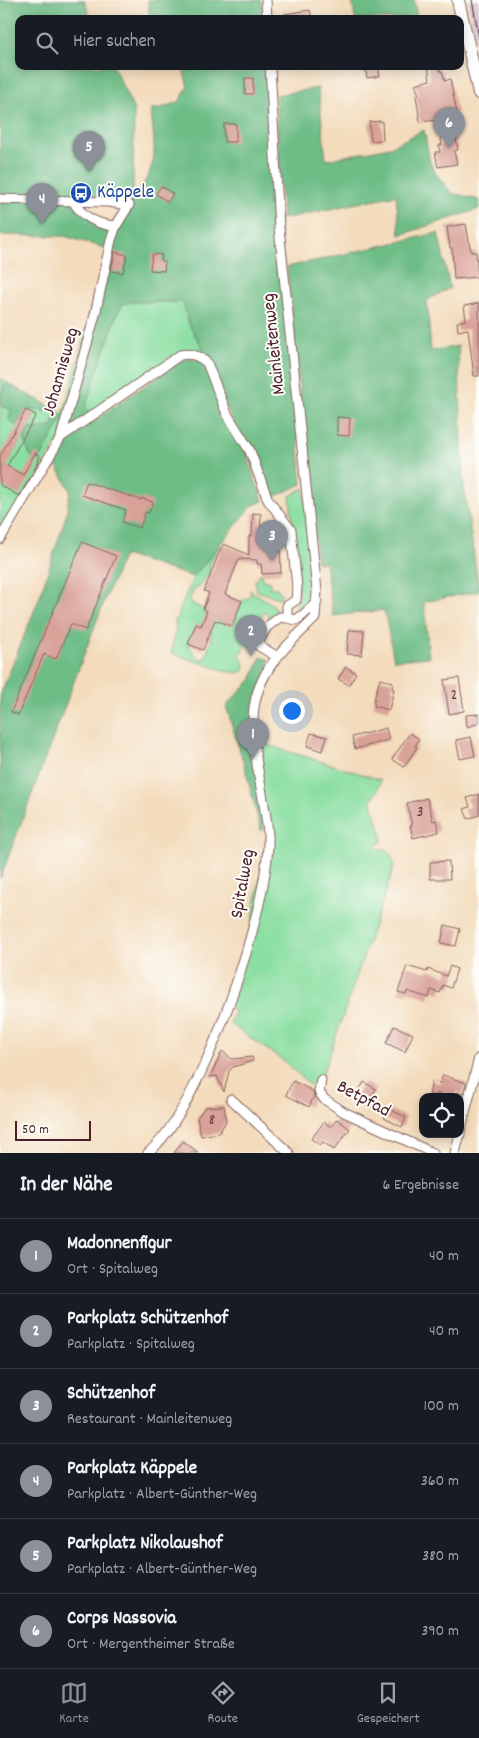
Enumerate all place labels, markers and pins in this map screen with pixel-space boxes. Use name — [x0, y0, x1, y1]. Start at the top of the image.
pin: 6 — [433, 107, 465, 148]
pin: 5 — [73, 131, 105, 172]
place label: Käppele — [97, 180, 154, 207]
bus stop icon: Käppele — [69, 181, 93, 205]
pin: 4 — [26, 183, 58, 224]
pin: 3 — [256, 520, 288, 561]
pin: 2 — [235, 615, 267, 656]
pin: 1 — [237, 718, 269, 759]

